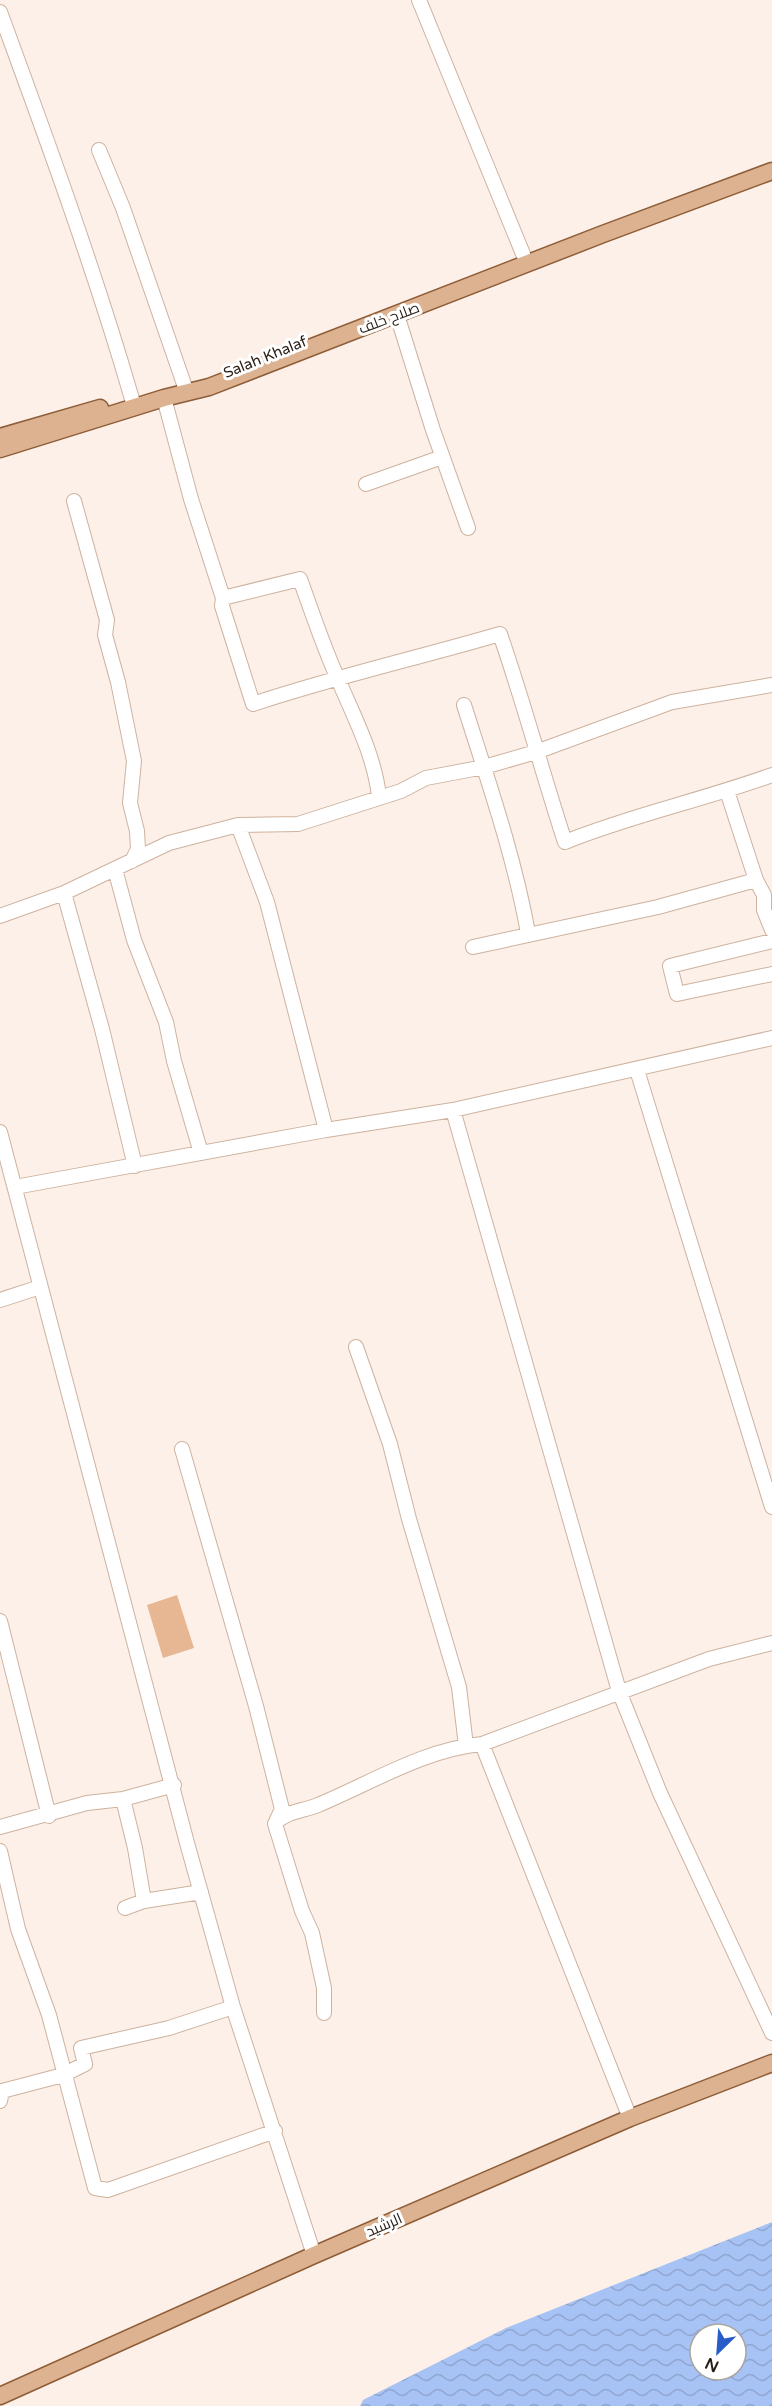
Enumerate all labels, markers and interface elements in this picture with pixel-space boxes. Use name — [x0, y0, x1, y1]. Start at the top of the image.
street label: صلاح خلف — [356, 298, 423, 340]
street label: Salah Khalaf — [221, 332, 310, 382]
street label: الرشيد — [363, 2209, 405, 2241]
north arrow — [688, 2322, 748, 2382]
text: N — [702, 2353, 722, 2376]

